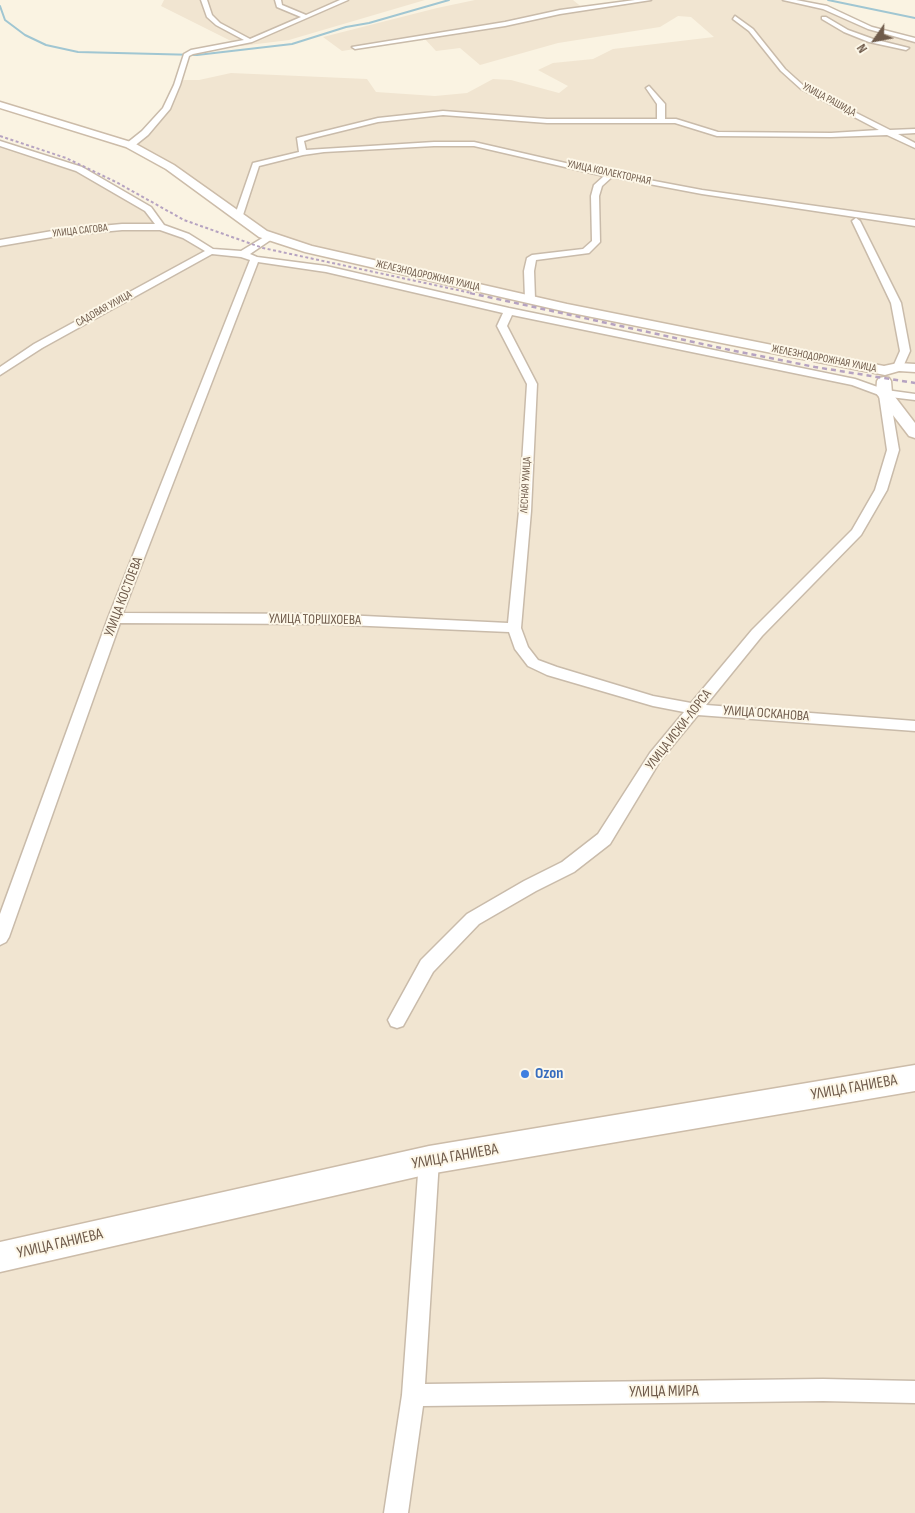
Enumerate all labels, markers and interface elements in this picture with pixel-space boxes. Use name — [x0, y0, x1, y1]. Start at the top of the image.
north arrow — [850, 15, 900, 65]
text: N — [853, 41, 871, 56]
street label: УЛИЦА РАШИДА — [800, 80, 858, 120]
street label: УЛИЦА КОЛЛЕКТОРНАЯ — [566, 158, 652, 188]
street label: УЛИЦА САГОВА — [52, 222, 108, 240]
street label: ЖЕЛЕЗНОДОРОЖНАЯ УЛИЦА — [375, 258, 481, 294]
street label: САДОВАЯ УЛИЦА — [74, 288, 134, 330]
street label: ЖЕЛЕЗНОДОРОЖНАЯ УЛИЦА — [771, 342, 877, 376]
street label: ЛЕСНАЯ УЛИЦА — [518, 457, 534, 513]
street label: УЛИЦА КОСТОЕВА — [101, 555, 147, 639]
street label: УЛИЦА ТОРШХОЕВА — [269, 611, 361, 629]
street label: УЛИЦА ИСКИ-ЛОРСА — [642, 686, 716, 774]
street label: УЛИЦА ОСКАНОВА — [722, 703, 810, 725]
place label: Ozon — [535, 1064, 563, 1084]
marker: Ozon — [519, 1068, 531, 1080]
street label: УЛИЦА ГАНИЕВА — [809, 1071, 899, 1105]
street label: УЛИЦА ГАНИЕВА — [410, 1140, 500, 1174]
street label: УЛИЦА ГАНИЕВА — [15, 1225, 105, 1263]
street label: УЛИЦА МИРА — [629, 1382, 699, 1402]

